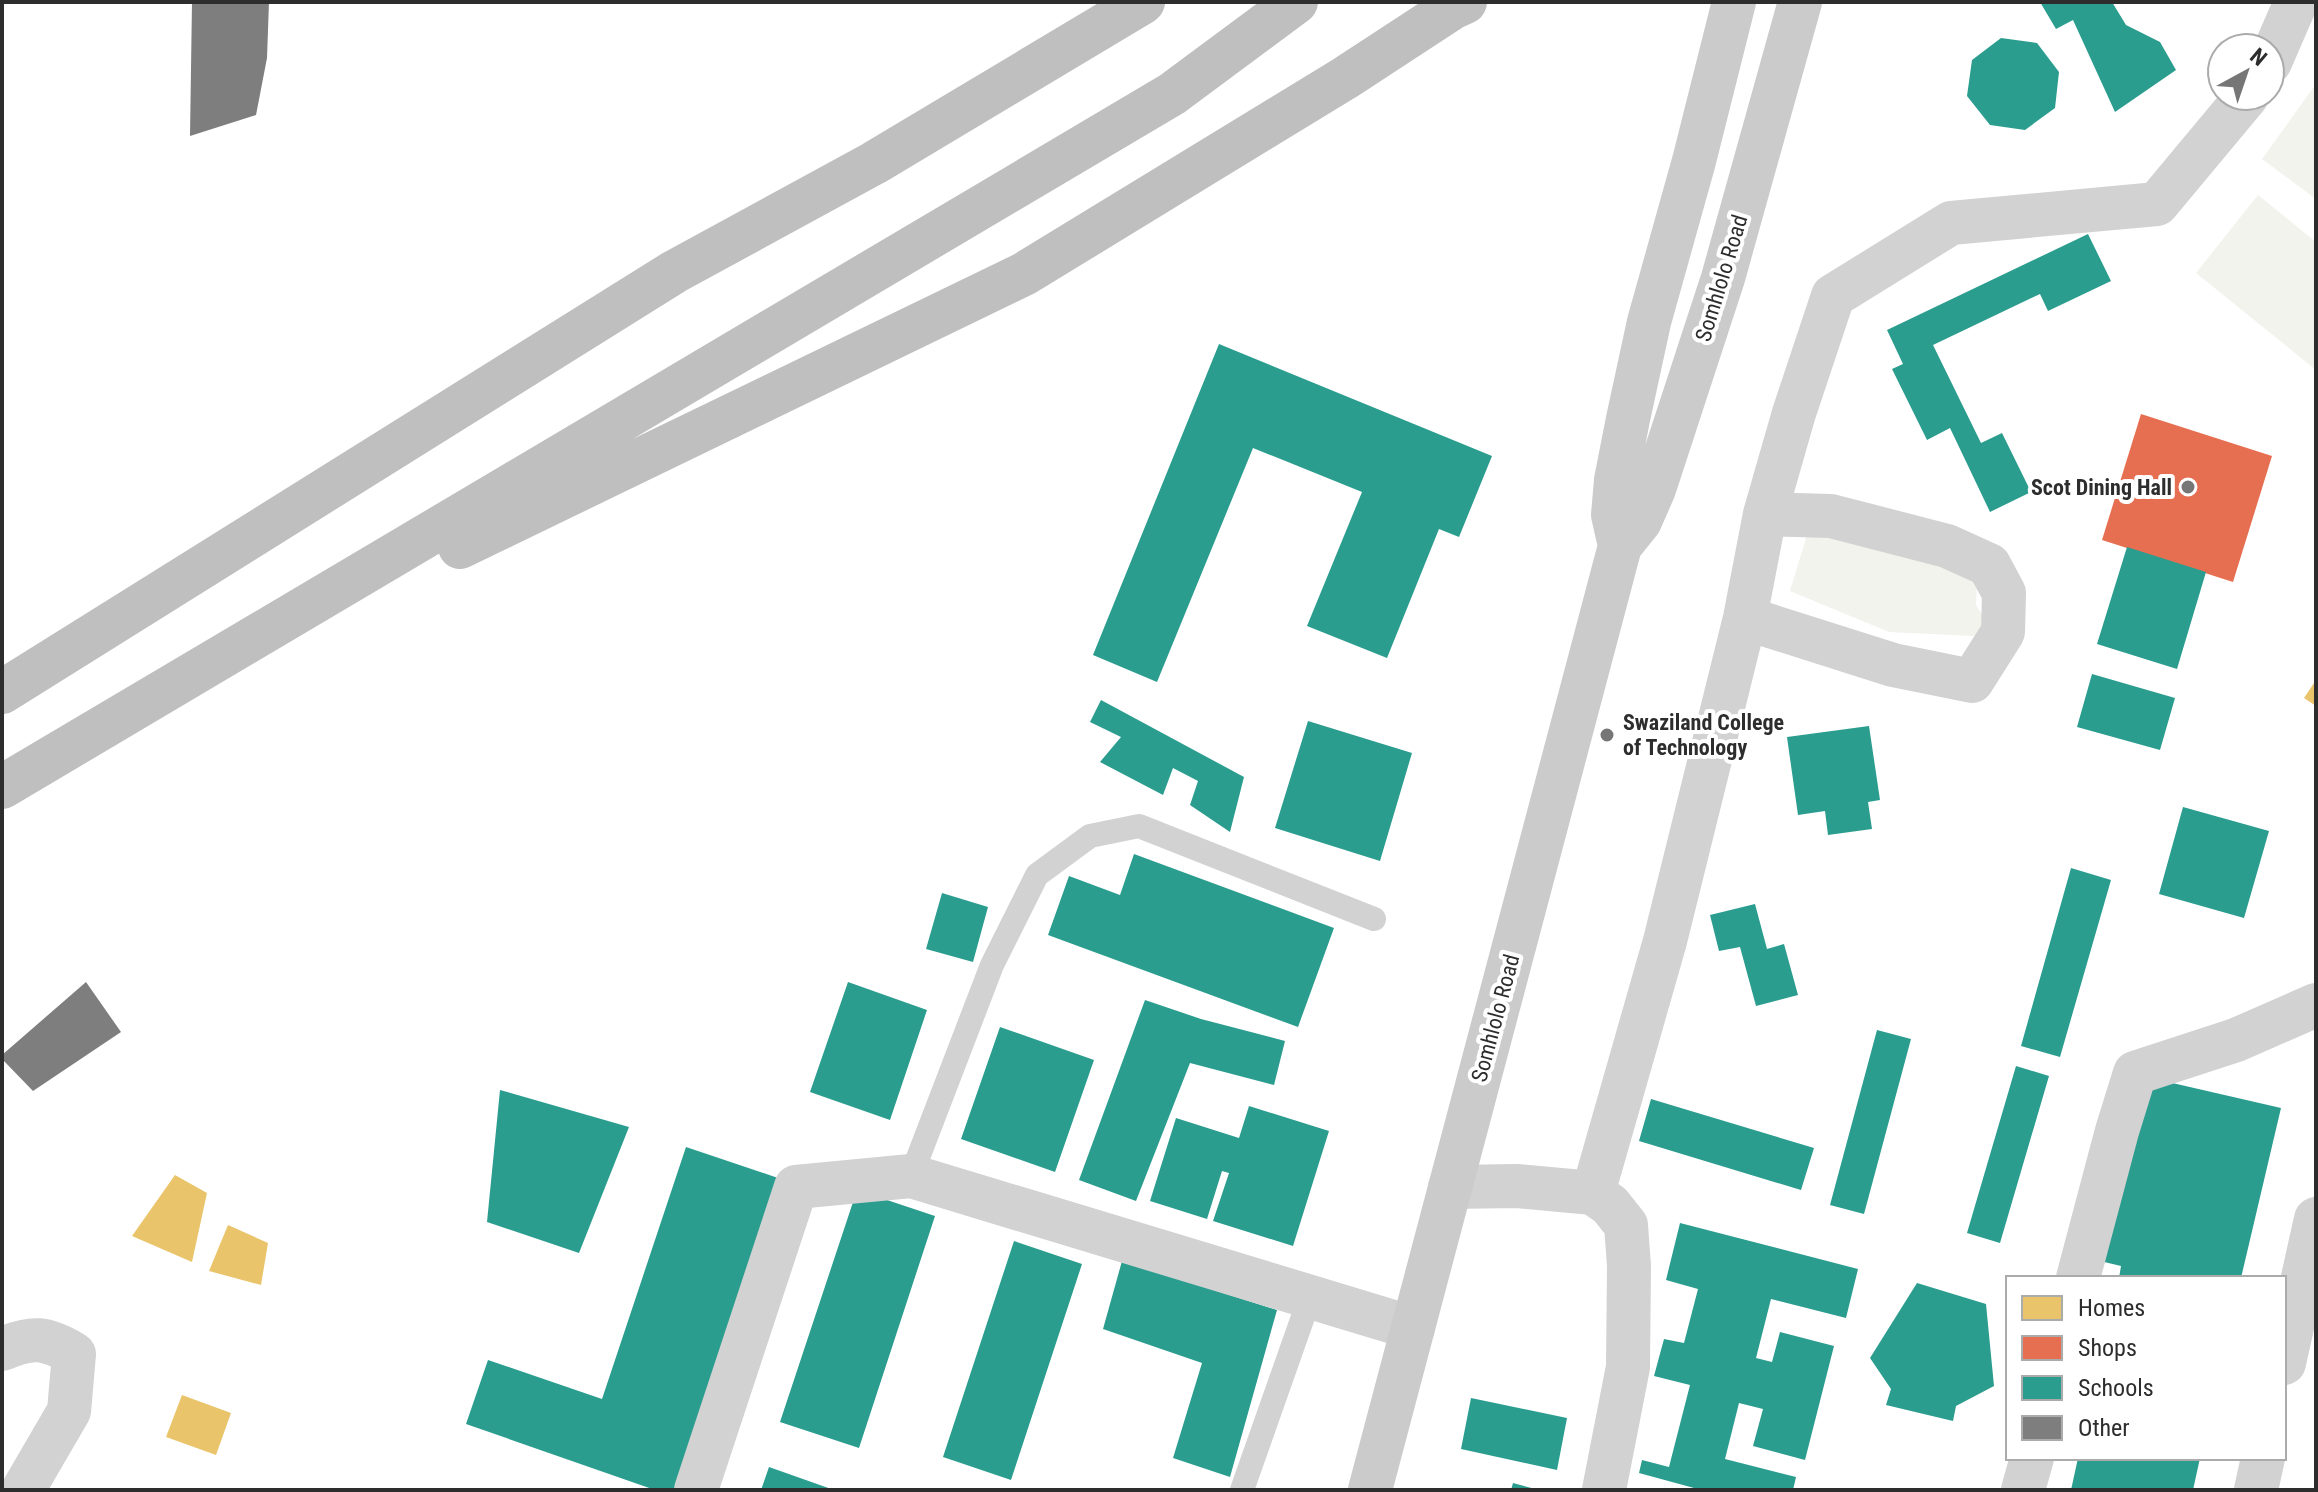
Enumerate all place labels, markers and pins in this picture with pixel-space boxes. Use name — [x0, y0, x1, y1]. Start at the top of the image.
place label: Scot Dining Hall — [2031, 475, 2172, 500]
marker: Scot Dining Hall — [2179, 478, 2197, 496]
place label: Swaziland College of Technology — [1623, 710, 1784, 760]
marker: Swaziland College of Technology — [1598, 726, 1616, 744]

